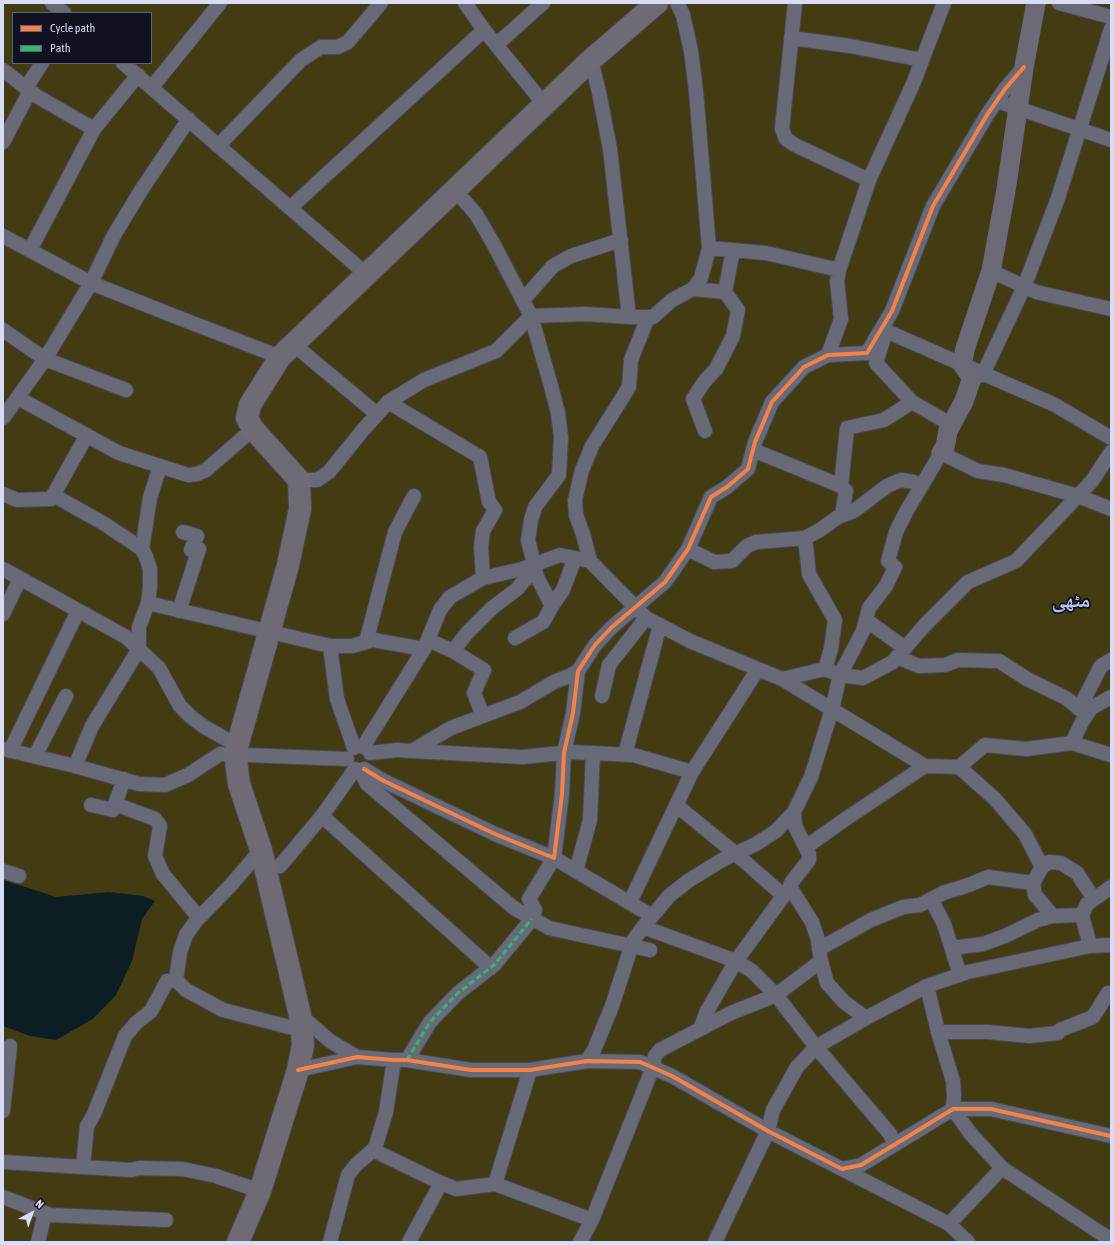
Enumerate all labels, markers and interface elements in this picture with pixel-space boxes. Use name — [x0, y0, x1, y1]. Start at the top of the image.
legend — [12, 12, 152, 64]
text: Cycle path — [50, 21, 95, 35]
text: Path — [50, 41, 71, 55]
district label: مٹھی — [1052, 589, 1090, 613]
north arrow — [12, 1193, 52, 1233]
text: N — [33, 1197, 46, 1211]

